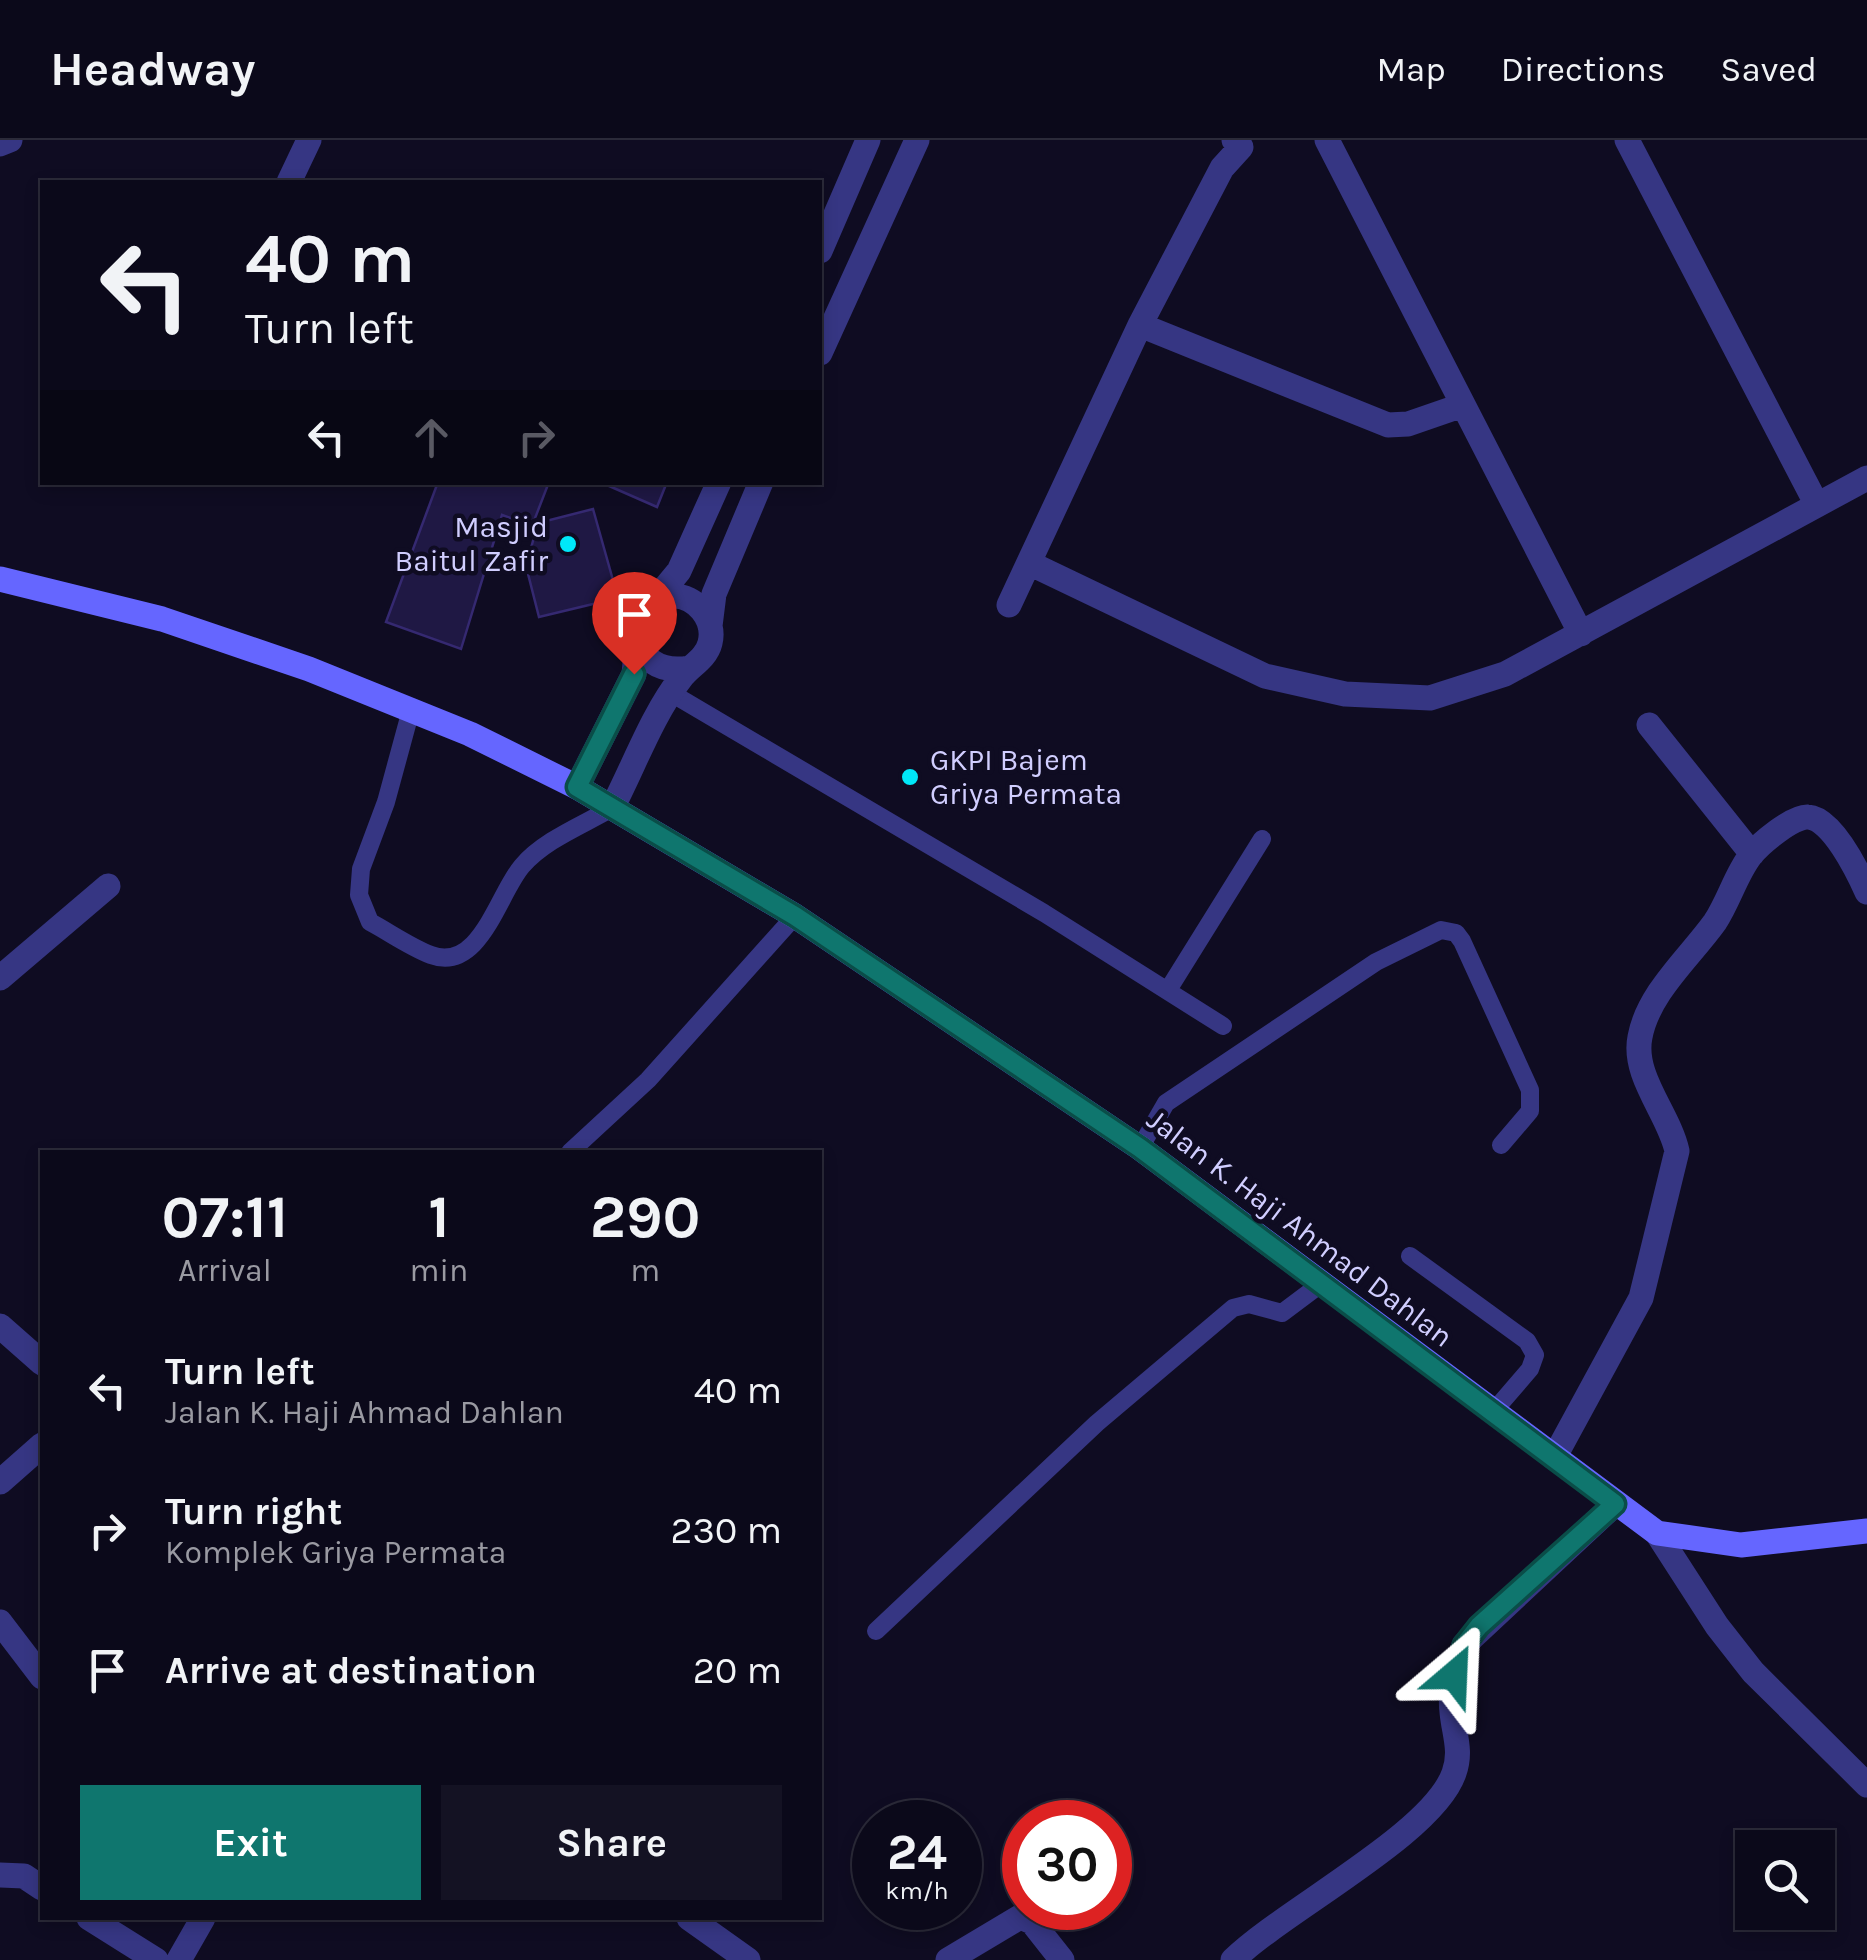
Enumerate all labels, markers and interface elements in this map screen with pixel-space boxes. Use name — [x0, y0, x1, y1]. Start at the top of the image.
text: Headway — [50, 41, 256, 97]
text: Map — [1376, 49, 1446, 90]
text: Directions — [1501, 49, 1665, 90]
text: Saved — [1720, 49, 1817, 90]
text: 40 m — [245, 218, 415, 300]
icon: left — [80, 220, 210, 350]
text: Turn left — [245, 302, 414, 354]
icon: left — [299, 410, 354, 465]
icon: ahead — [404, 410, 459, 465]
icon: right — [509, 410, 564, 465]
place label: Masjid Baitul Zafir — [395, 509, 548, 579]
marker: Masjid Baitul Zafir — [557, 533, 579, 555]
pin — [592, 572, 677, 675]
icon: arrive — [607, 587, 662, 642]
place label: GKPI Bajem Griya Permata — [930, 742, 1122, 812]
marker: GKPI Bajem Griya Permata — [899, 766, 921, 788]
street label: Jalan K. Haji Ahmad Dahlan — [1140, 1101, 1460, 1355]
text: 07:11 — [161, 1182, 288, 1252]
text: 1 — [428, 1182, 450, 1252]
text: 290 — [590, 1182, 701, 1252]
text: Arrival — [178, 1252, 272, 1289]
text: min — [410, 1252, 468, 1289]
text: m — [630, 1252, 660, 1289]
text: Turn left — [165, 1349, 315, 1394]
icon: left — [80, 1363, 135, 1418]
text: 40 m — [694, 1368, 782, 1413]
text: Jalan K. Haji Ahmad Dahlan — [165, 1394, 564, 1431]
text: Turn right — [165, 1489, 342, 1534]
icon: right — [80, 1503, 135, 1558]
text: 230 m — [670, 1508, 782, 1553]
text: Komplek Griya Permata — [165, 1534, 506, 1571]
position arrow — [1402, 1623, 1506, 1727]
icon: arrive — [80, 1643, 135, 1698]
text: Arrive at destination — [165, 1648, 537, 1693]
text: 20 m — [693, 1648, 782, 1693]
button: Exit — [80, 1785, 421, 1900]
button: Share — [441, 1785, 782, 1900]
speed limit sign: 30 — [1002, 1800, 1132, 1930]
text: 24 — [887, 1823, 947, 1882]
map controls — [1735, 1830, 1835, 1930]
button: search — [1735, 1830, 1835, 1930]
text: km/h — [885, 1876, 949, 1905]

